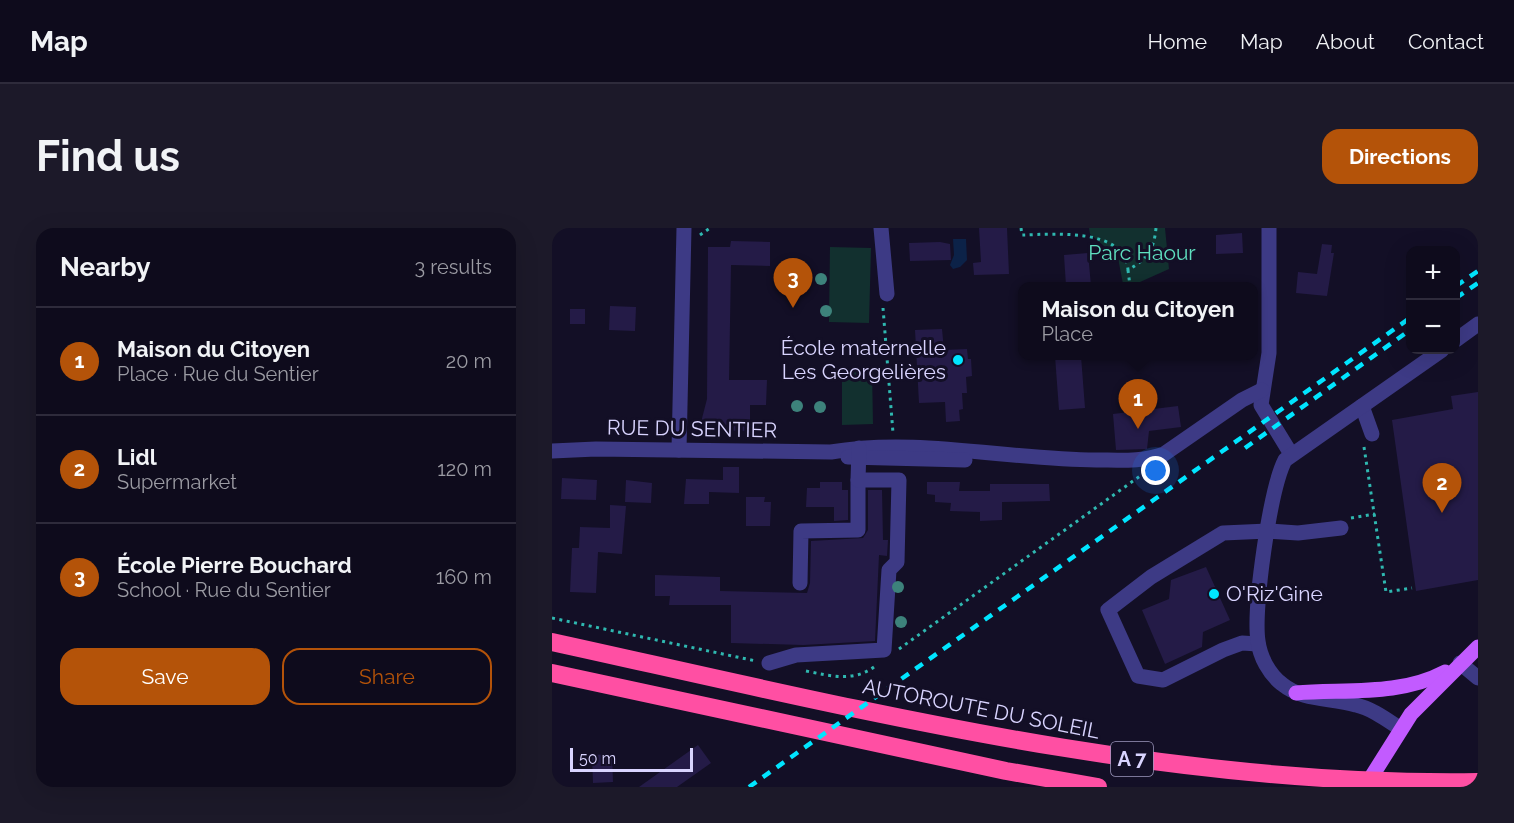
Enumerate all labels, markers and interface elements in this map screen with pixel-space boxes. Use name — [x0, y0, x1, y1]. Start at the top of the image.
text: Map — [30, 25, 88, 58]
text: Home — [1148, 29, 1207, 54]
text: Map — [1240, 29, 1283, 54]
text: About — [1316, 29, 1375, 54]
text: Contact — [1408, 29, 1484, 54]
button: Directions — [1322, 129, 1478, 184]
text: Find us — [36, 132, 180, 181]
park label: Parc Haour — [1088, 240, 1196, 265]
map controls — [1406, 246, 1460, 354]
button: + — [1406, 246, 1460, 300]
text: Nearby — [60, 252, 150, 282]
text: 3 results — [414, 255, 492, 279]
pin: 3 — [774, 259, 812, 308]
popup — [1018, 282, 1258, 360]
text: Maison du Citoyen — [1041, 296, 1235, 322]
button: − — [1406, 300, 1460, 354]
text: Place — [1041, 322, 1093, 346]
place label: École maternelle Les Georgelières — [781, 335, 946, 384]
text: Maison du Citoyen — [117, 336, 310, 362]
text: 1 — [75, 349, 84, 373]
text: 20 m — [446, 349, 492, 373]
marker: École maternelle Les Georgelières — [951, 353, 965, 367]
text: Place · Rue du Sentier — [117, 362, 319, 386]
pin: 1 — [1118, 380, 1158, 429]
street label: RUE DU SENTIER — [607, 415, 777, 442]
text: Lidl — [117, 444, 157, 470]
your location — [1141, 456, 1170, 485]
text: 2 — [74, 457, 85, 481]
text: 120 m — [437, 457, 492, 481]
pin: 2 — [1422, 464, 1462, 513]
text: Supermarket — [117, 470, 237, 494]
text: École Pierre Bouchard — [117, 552, 352, 578]
text: 3 — [74, 565, 85, 589]
text: 160 m — [436, 565, 492, 589]
text: School · Rue du Sentier — [117, 578, 331, 602]
place label: O'Riz'Gine — [1226, 581, 1323, 606]
marker: O'Riz'Gine — [1207, 587, 1221, 601]
button: Save — [60, 648, 270, 705]
button: Share — [282, 648, 492, 705]
street label: AUTOROUTE DU SOLEIL — [860, 673, 1102, 744]
road number: A 7 — [1111, 742, 1153, 776]
scale bar — [570, 745, 693, 772]
text: 50 m — [579, 749, 616, 768]

